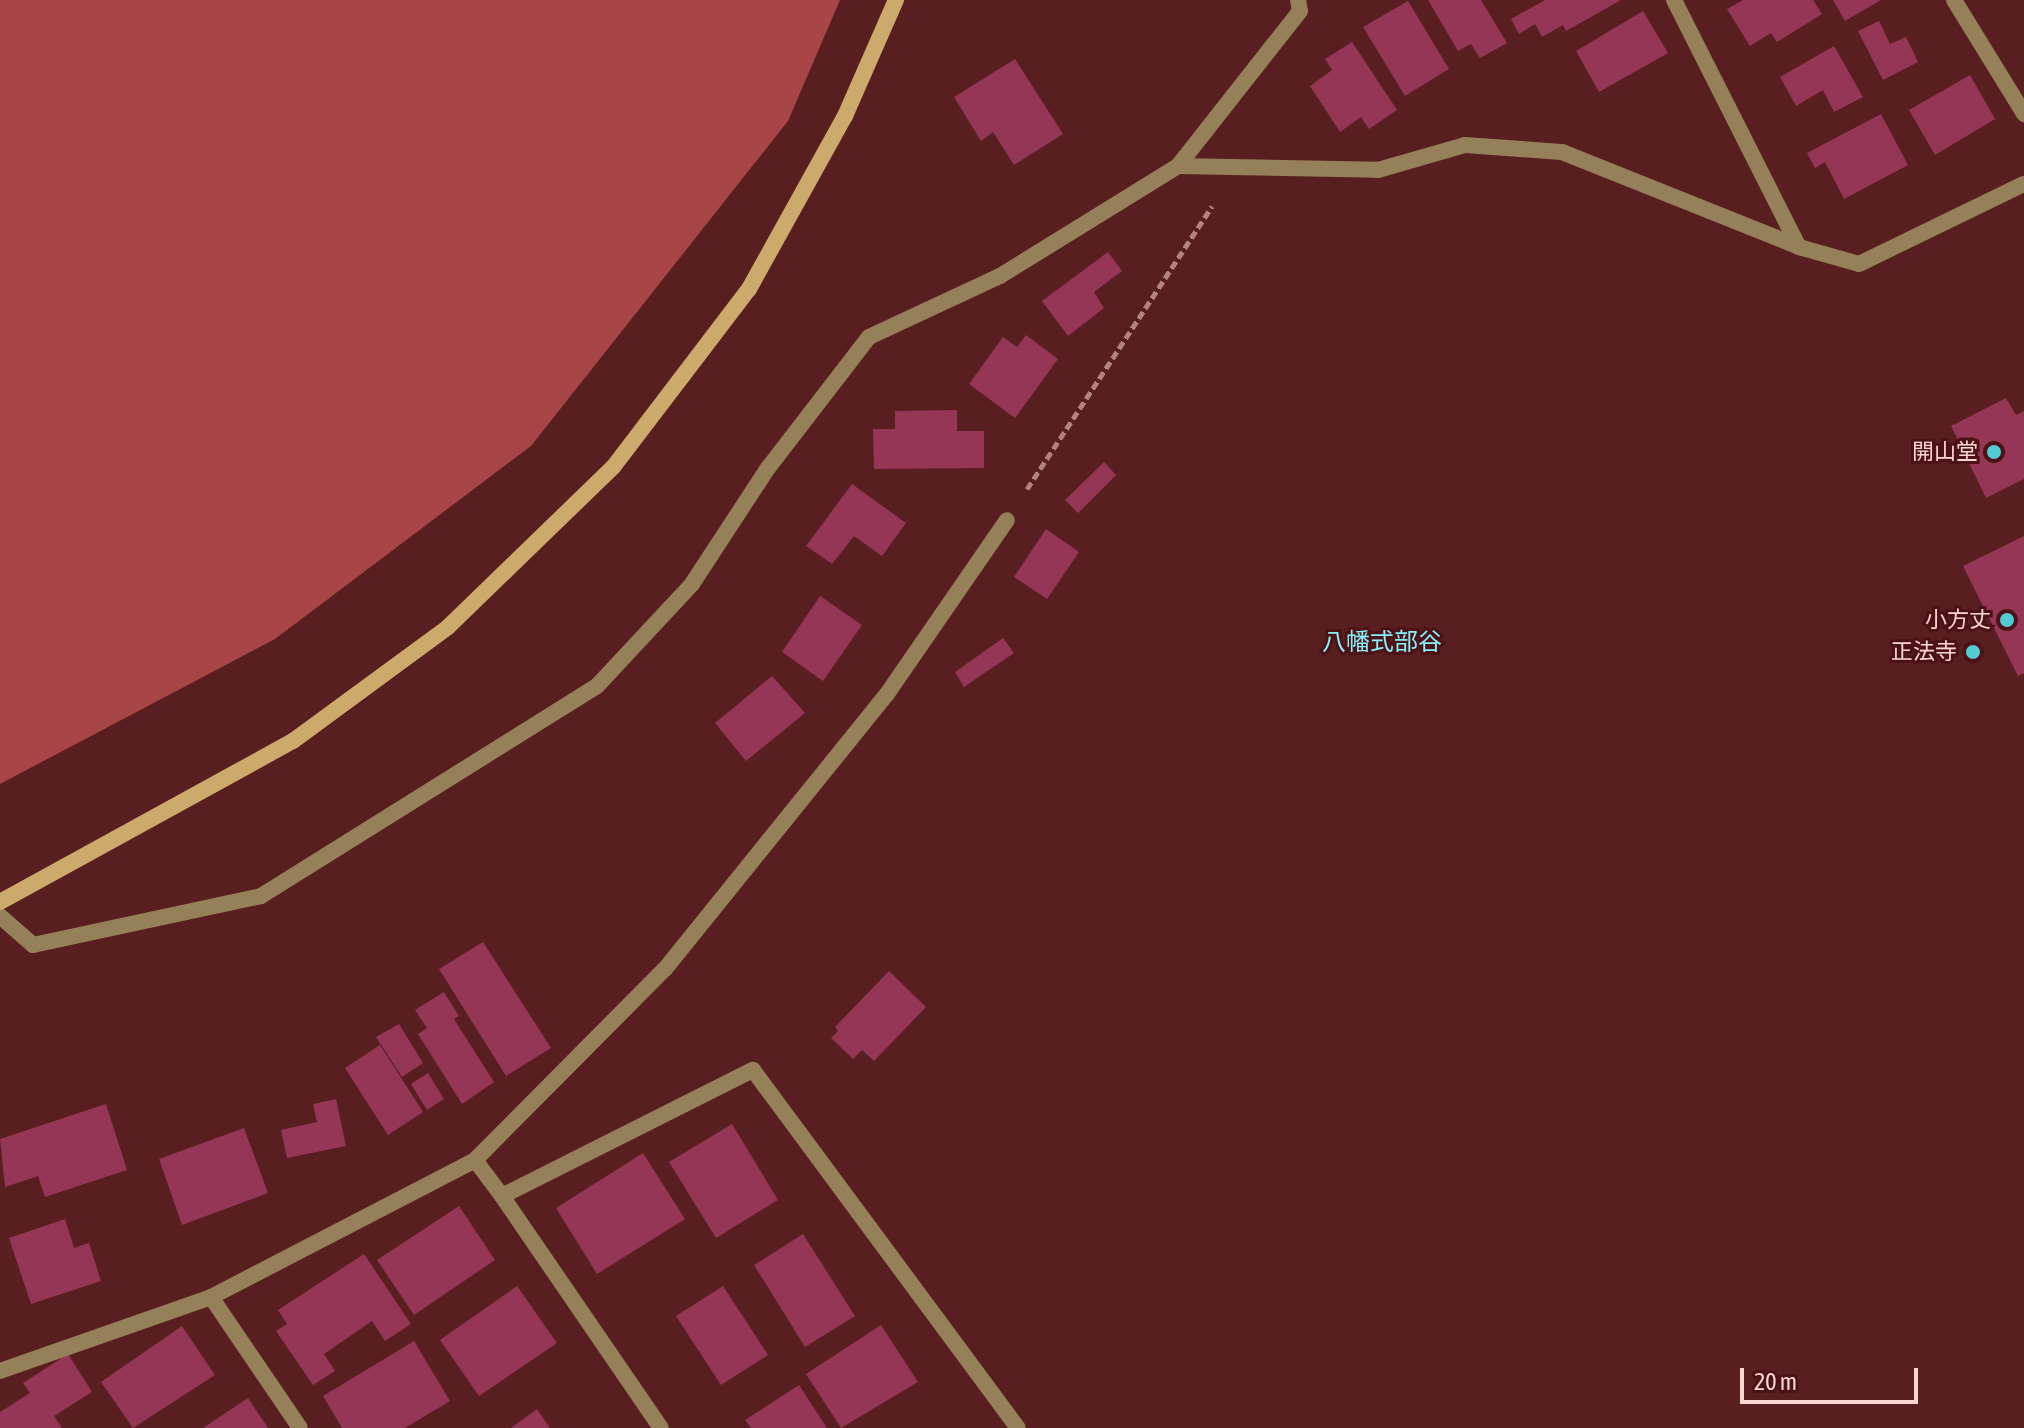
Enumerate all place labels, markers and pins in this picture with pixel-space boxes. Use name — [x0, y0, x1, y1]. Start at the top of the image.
place label: 開山堂 — [1912, 439, 1978, 465]
marker: 開山堂 — [1985, 443, 2003, 461]
place label: 小方丈 — [1925, 607, 1991, 633]
marker: 小方丈 — [1998, 611, 2016, 629]
place label: 正法寺 — [1891, 639, 1957, 665]
marker: 正法寺 — [1964, 643, 1982, 661]

